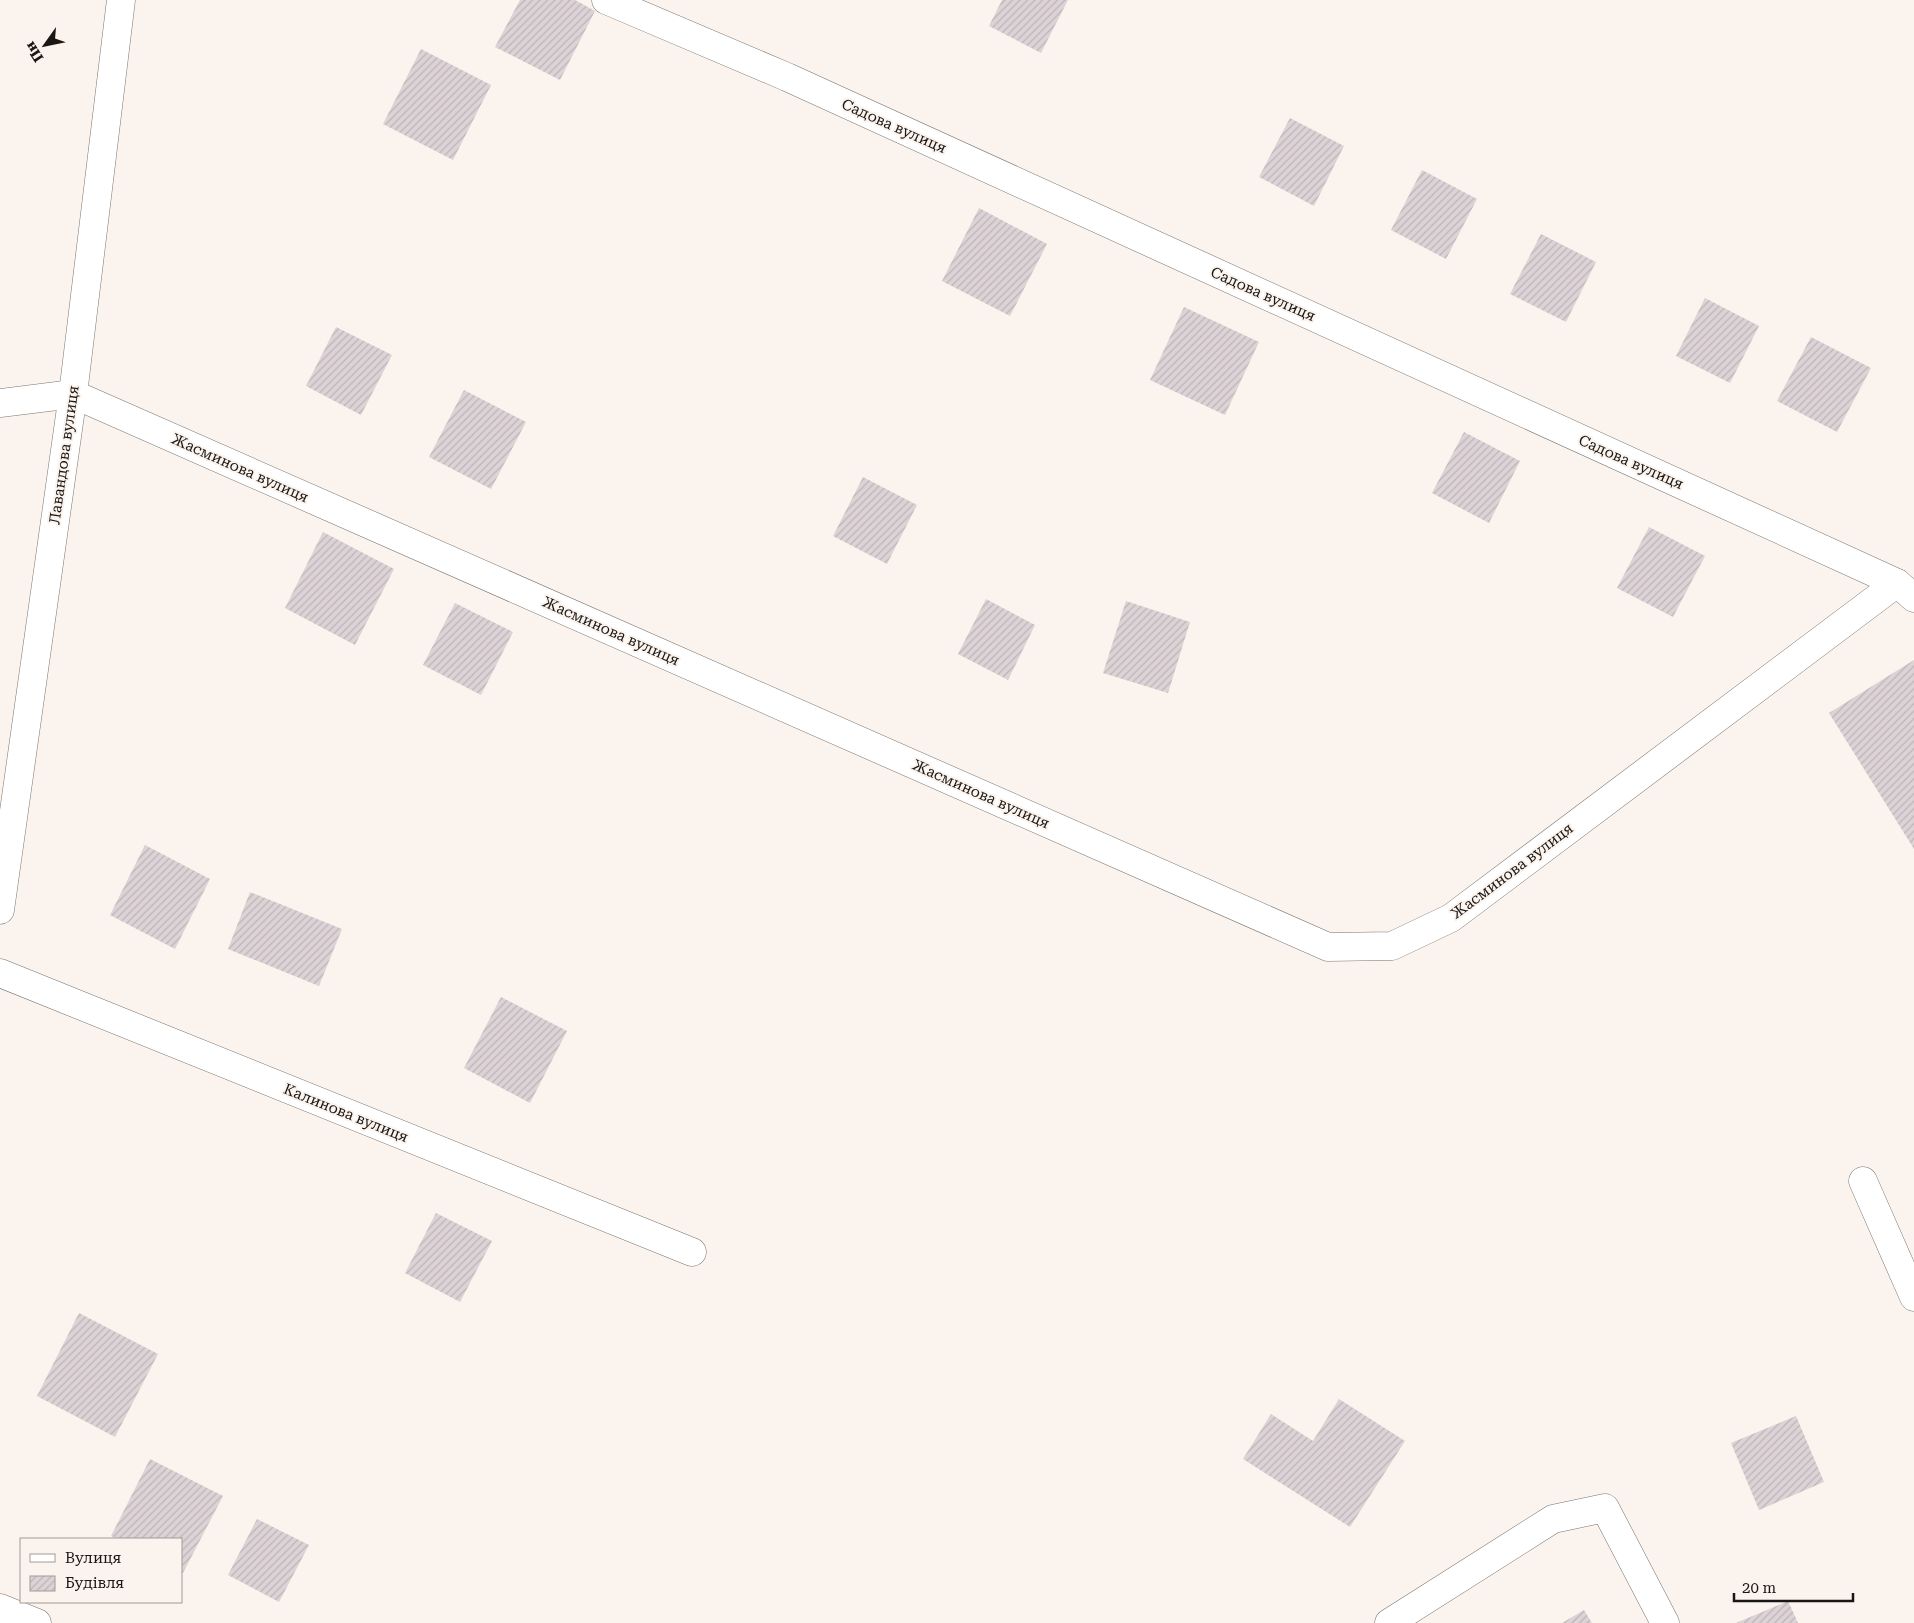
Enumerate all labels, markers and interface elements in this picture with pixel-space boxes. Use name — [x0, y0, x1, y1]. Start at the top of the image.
north arrow — [20, 20, 70, 70]
text: Пн — [21, 38, 47, 65]
street label: Садова вулиця — [839, 95, 949, 157]
street label: Садова вулиця — [1208, 263, 1318, 325]
street label: Лавандова вулиця — [45, 384, 83, 526]
street label: Жасминова вулиця — [169, 430, 311, 506]
street label: Садова вулиця — [1576, 431, 1686, 493]
street label: Жасминова вулиця — [540, 593, 682, 669]
street label: Жасминова вулиця — [910, 756, 1052, 832]
street label: Жасминова вулиця — [1447, 819, 1577, 923]
street label: Калинова вулиця — [281, 1080, 411, 1146]
legend — [20, 1538, 182, 1603]
text: Вулиця — [65, 1549, 121, 1567]
scale bar — [1734, 1570, 1853, 1602]
text: Будівля — [65, 1574, 124, 1592]
text: 20 m — [1742, 1579, 1777, 1597]

